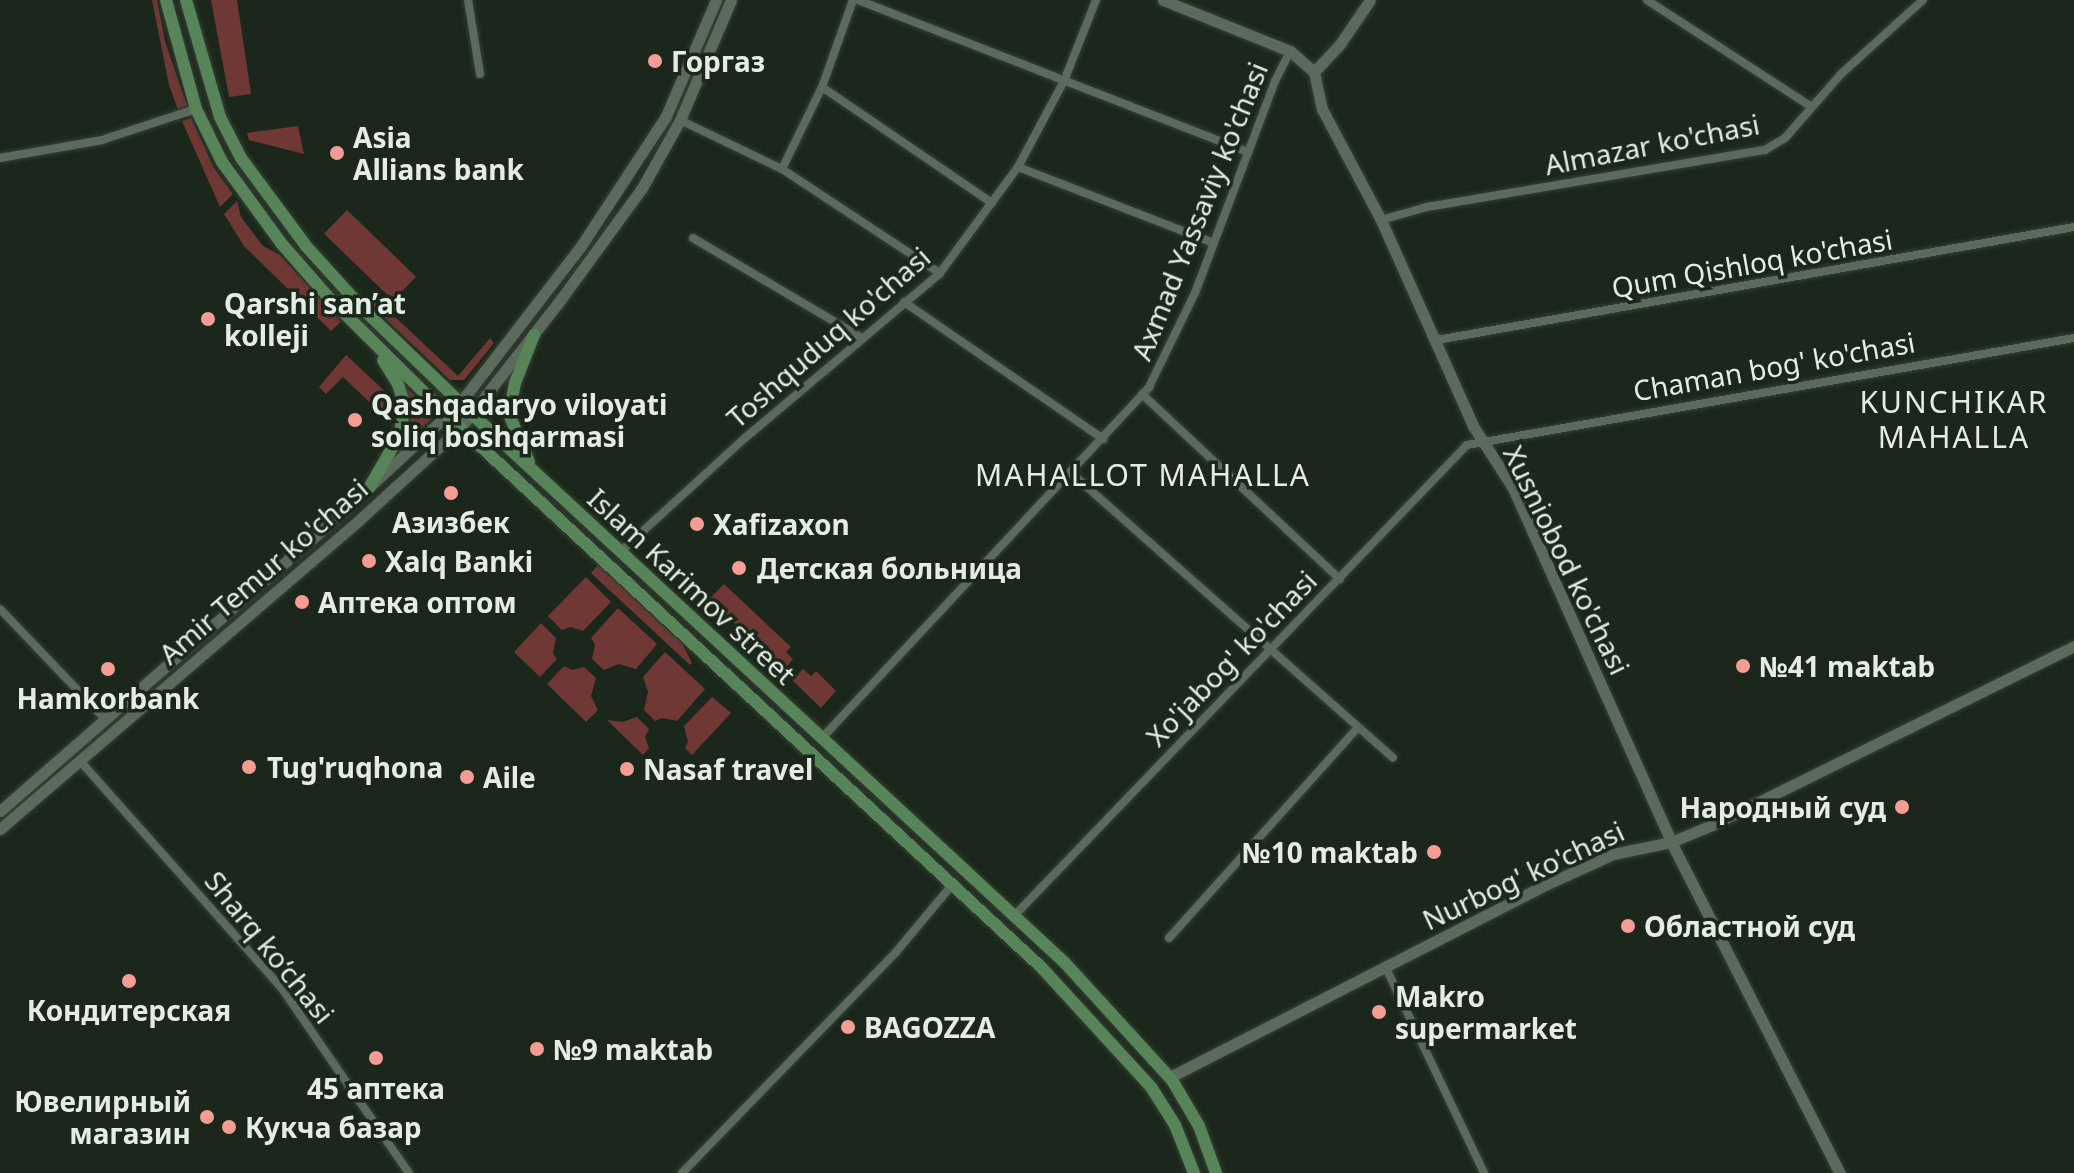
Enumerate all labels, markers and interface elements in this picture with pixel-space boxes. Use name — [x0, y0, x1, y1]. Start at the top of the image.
place label: Горгаз — [671, 44, 765, 78]
marker: Горгаз — [646, 52, 664, 70]
street label: Axmad Yassaviy ko'chasi — [1124, 57, 1274, 365]
street label: Almazar ko'chasi — [1542, 107, 1762, 181]
place label: Asia Allians bank — [353, 120, 524, 186]
marker: Asia Allians bank — [328, 144, 346, 162]
street label: Qum Qishloq ko'chasi — [1609, 222, 1895, 304]
street label: Toshquduq ko'chasi — [720, 240, 936, 434]
place label: Qarshi san’at kolleji — [224, 286, 406, 352]
marker: Qarshi san’at kolleji — [199, 310, 217, 328]
street label: Chaman bog' ko'chasi — [1631, 325, 1917, 407]
district label: KUNCHIKAR MAHALLA — [1859, 384, 2049, 454]
place label: Qashqadaryo viloyati soliq boshqarmasi — [371, 387, 667, 453]
marker: Qashqadaryo viloyati soliq boshqarmasi — [346, 411, 364, 429]
street label: Xusniobod ko'chasi — [1497, 440, 1637, 680]
district label: MAHALLOT MAHALLA — [975, 457, 1311, 493]
street label: Amir Temur ko'chasi — [152, 471, 374, 671]
street label: Islam Karimov street — [581, 481, 803, 691]
marker: Азизбек — [442, 484, 460, 502]
place label: Азизбек — [392, 505, 510, 539]
place label: Xafizaxon — [713, 507, 850, 541]
marker: Xafizaxon — [688, 515, 706, 533]
place label: Xalq Banki — [385, 544, 533, 578]
place label: Детская больница — [757, 551, 1022, 585]
marker: Xalq Banki — [360, 552, 378, 570]
marker: Детская больница — [728, 557, 750, 579]
street label: Xo'jabog' ko'chasi — [1139, 563, 1323, 753]
place label: Аптека оптом — [318, 585, 517, 619]
marker: Аптека оптом — [293, 593, 311, 611]
place label: №41 maktab — [1759, 649, 1935, 683]
marker: №41 maktab — [1734, 657, 1752, 675]
marker: Hamkorbank — [99, 660, 117, 678]
place label: Hamkorbank — [17, 681, 199, 715]
place label: Tug'ruqhona — [267, 750, 443, 784]
place label: Nasaf travel — [643, 752, 813, 786]
marker: Tug'ruqhona — [238, 756, 260, 778]
place label: Aile — [483, 760, 536, 794]
marker: Nasaf travel — [618, 760, 636, 778]
marker: Aile — [458, 768, 476, 786]
place label: Народный суд — [1680, 790, 1886, 824]
marker: Народный суд — [1893, 798, 1911, 816]
street label: Nurbog' ko'chasi — [1417, 814, 1629, 936]
place label: №10 maktab — [1242, 835, 1418, 869]
marker: №10 maktab — [1425, 843, 1443, 861]
street label: Sharq ko‘chasi — [198, 864, 342, 1030]
place label: Областной суд — [1644, 909, 1855, 943]
marker: Областной суд — [1619, 917, 1637, 935]
marker: Кондитерская — [120, 972, 138, 990]
place label: Makro supermarket — [1395, 979, 1577, 1045]
place label: Кондитерская — [27, 993, 231, 1027]
marker: Makro supermarket — [1370, 1003, 1388, 1021]
place label: BAGOZZA — [864, 1010, 995, 1044]
marker: BAGOZZA — [839, 1018, 857, 1036]
place label: №9 maktab — [553, 1032, 713, 1066]
marker: №9 maktab — [528, 1040, 546, 1058]
marker: 45 аптека — [367, 1049, 385, 1067]
place label: 45 аптека — [307, 1071, 445, 1105]
place label: Ювелирный магазин — [14, 1084, 191, 1150]
marker: Ювелирный магазин — [198, 1108, 216, 1126]
place label: Кукча базар — [245, 1110, 422, 1144]
marker: Кукча базар — [220, 1118, 238, 1136]

